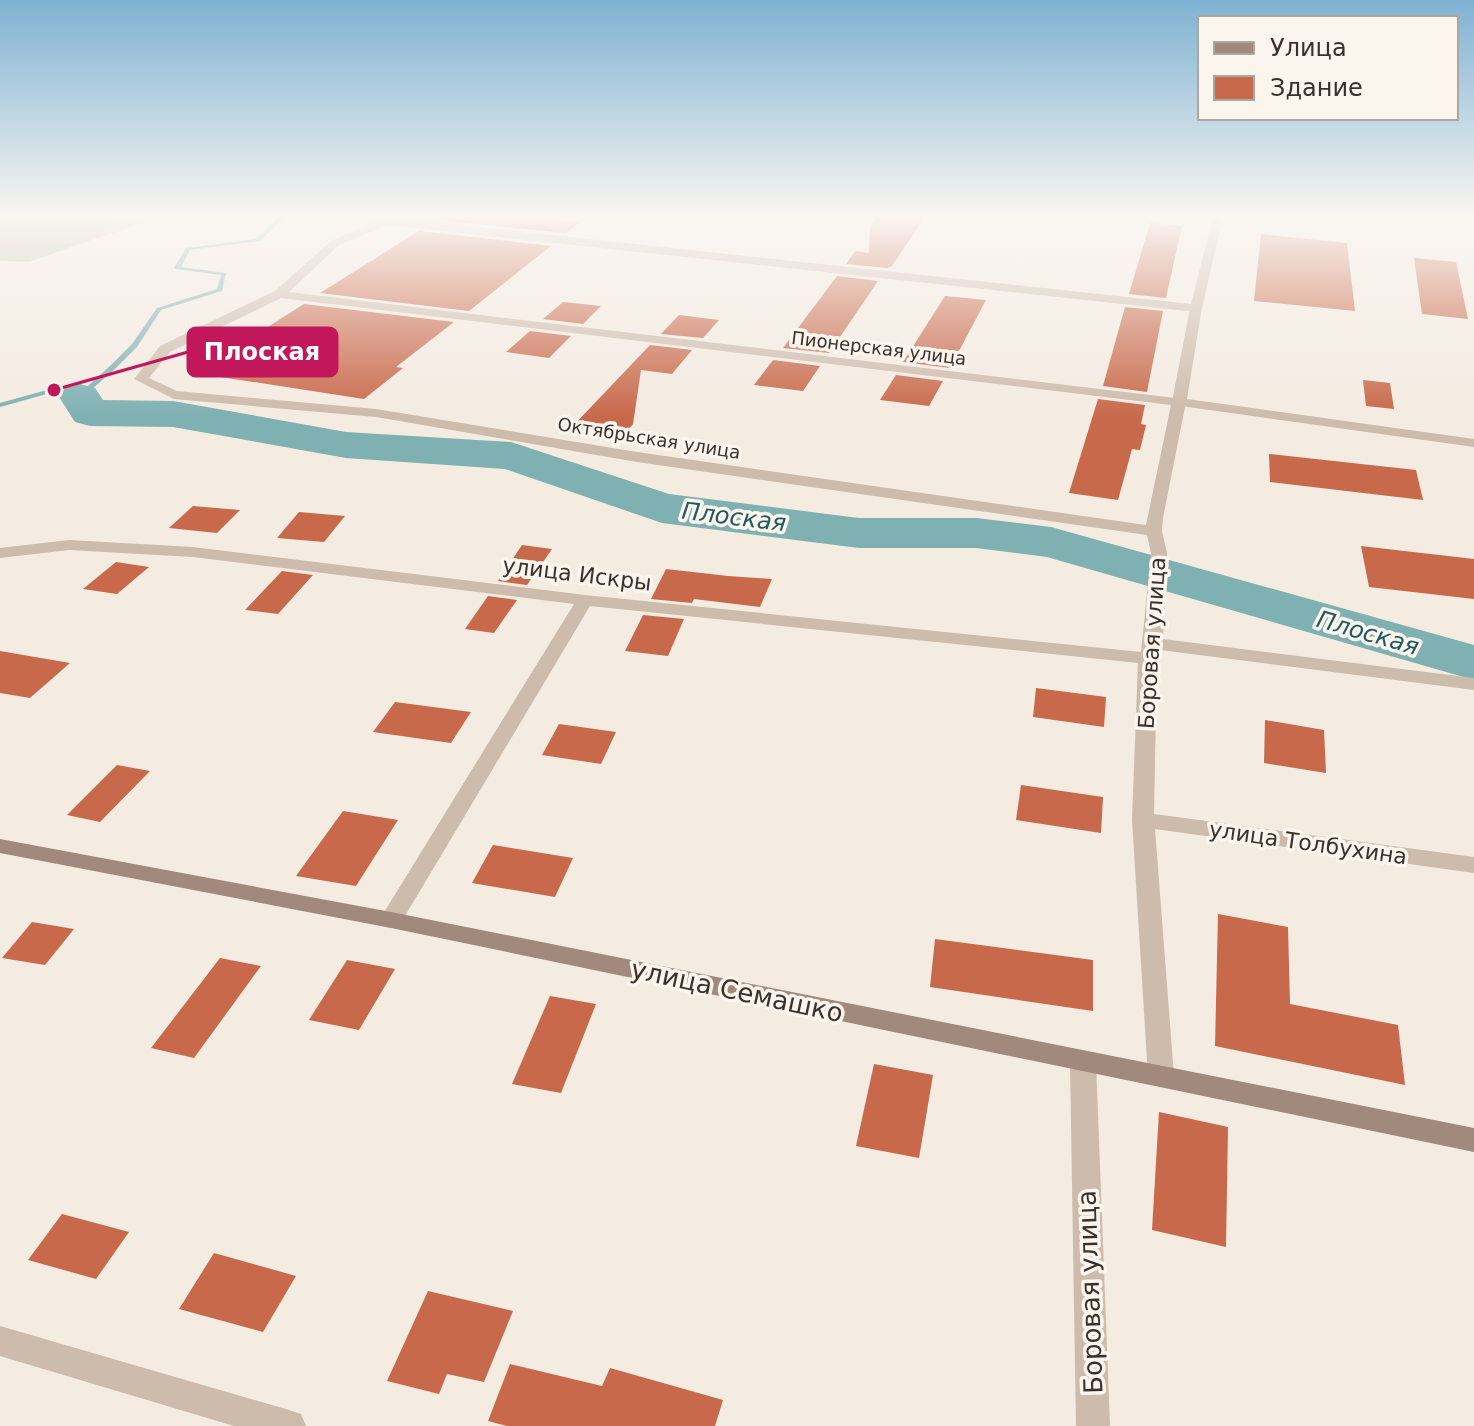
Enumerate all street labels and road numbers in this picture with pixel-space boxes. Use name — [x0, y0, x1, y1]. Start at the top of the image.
street label: Пионерская улица — [790, 327, 968, 369]
street label: Октябрьская улица — [556, 413, 742, 463]
street label: улица Искры — [501, 552, 653, 596]
street label: Боровая улица — [1134, 556, 1170, 730]
street label: улица Толбухина — [1207, 817, 1409, 869]
street label: улица Семашко — [628, 954, 846, 1028]
street label: Боровая улица — [1071, 1190, 1109, 1394]

